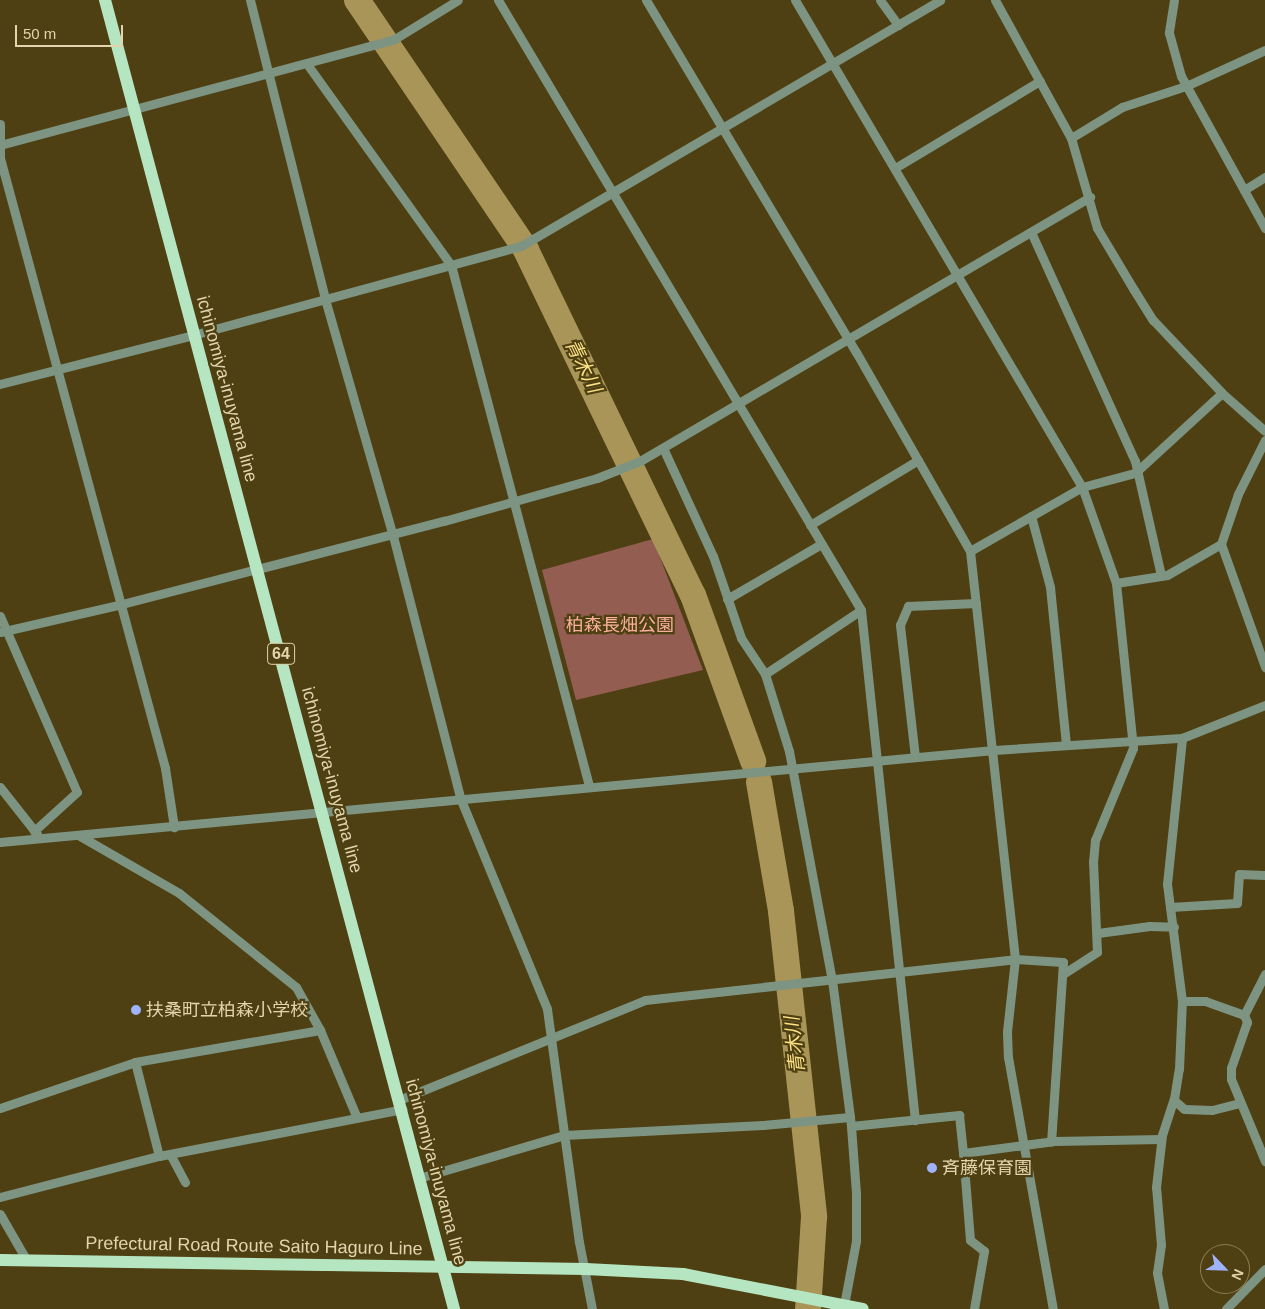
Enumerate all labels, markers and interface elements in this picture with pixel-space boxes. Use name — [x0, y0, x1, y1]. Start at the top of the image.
scale bar — [18, 15, 125, 47]
text: 50 m — [23, 25, 56, 42]
street label: ichinomiya-inuyama line — [192, 293, 262, 485]
water label: 青木川 — [560, 335, 606, 397]
park label: 柏森長畑公園 — [566, 614, 674, 636]
road number: 64 — [266, 641, 296, 668]
street label: ichinomiya-inuyama line — [297, 684, 367, 876]
place label: 扶桑町立柏森小学校 — [146, 999, 308, 1021]
marker: 扶桑町立柏森小学校 — [130, 1004, 142, 1016]
water label: 青木川 — [781, 1015, 809, 1075]
street label: ichinomiya-inuyama line — [401, 1076, 471, 1268]
place label: 斉藤保育園 — [942, 1157, 1032, 1179]
marker: 斉藤保育園 — [926, 1162, 938, 1174]
street label: Prefectural Road Route Saito Haguro Line — [85, 1232, 423, 1260]
north arrow — [1200, 1244, 1250, 1294]
text: N — [1228, 1267, 1247, 1283]

